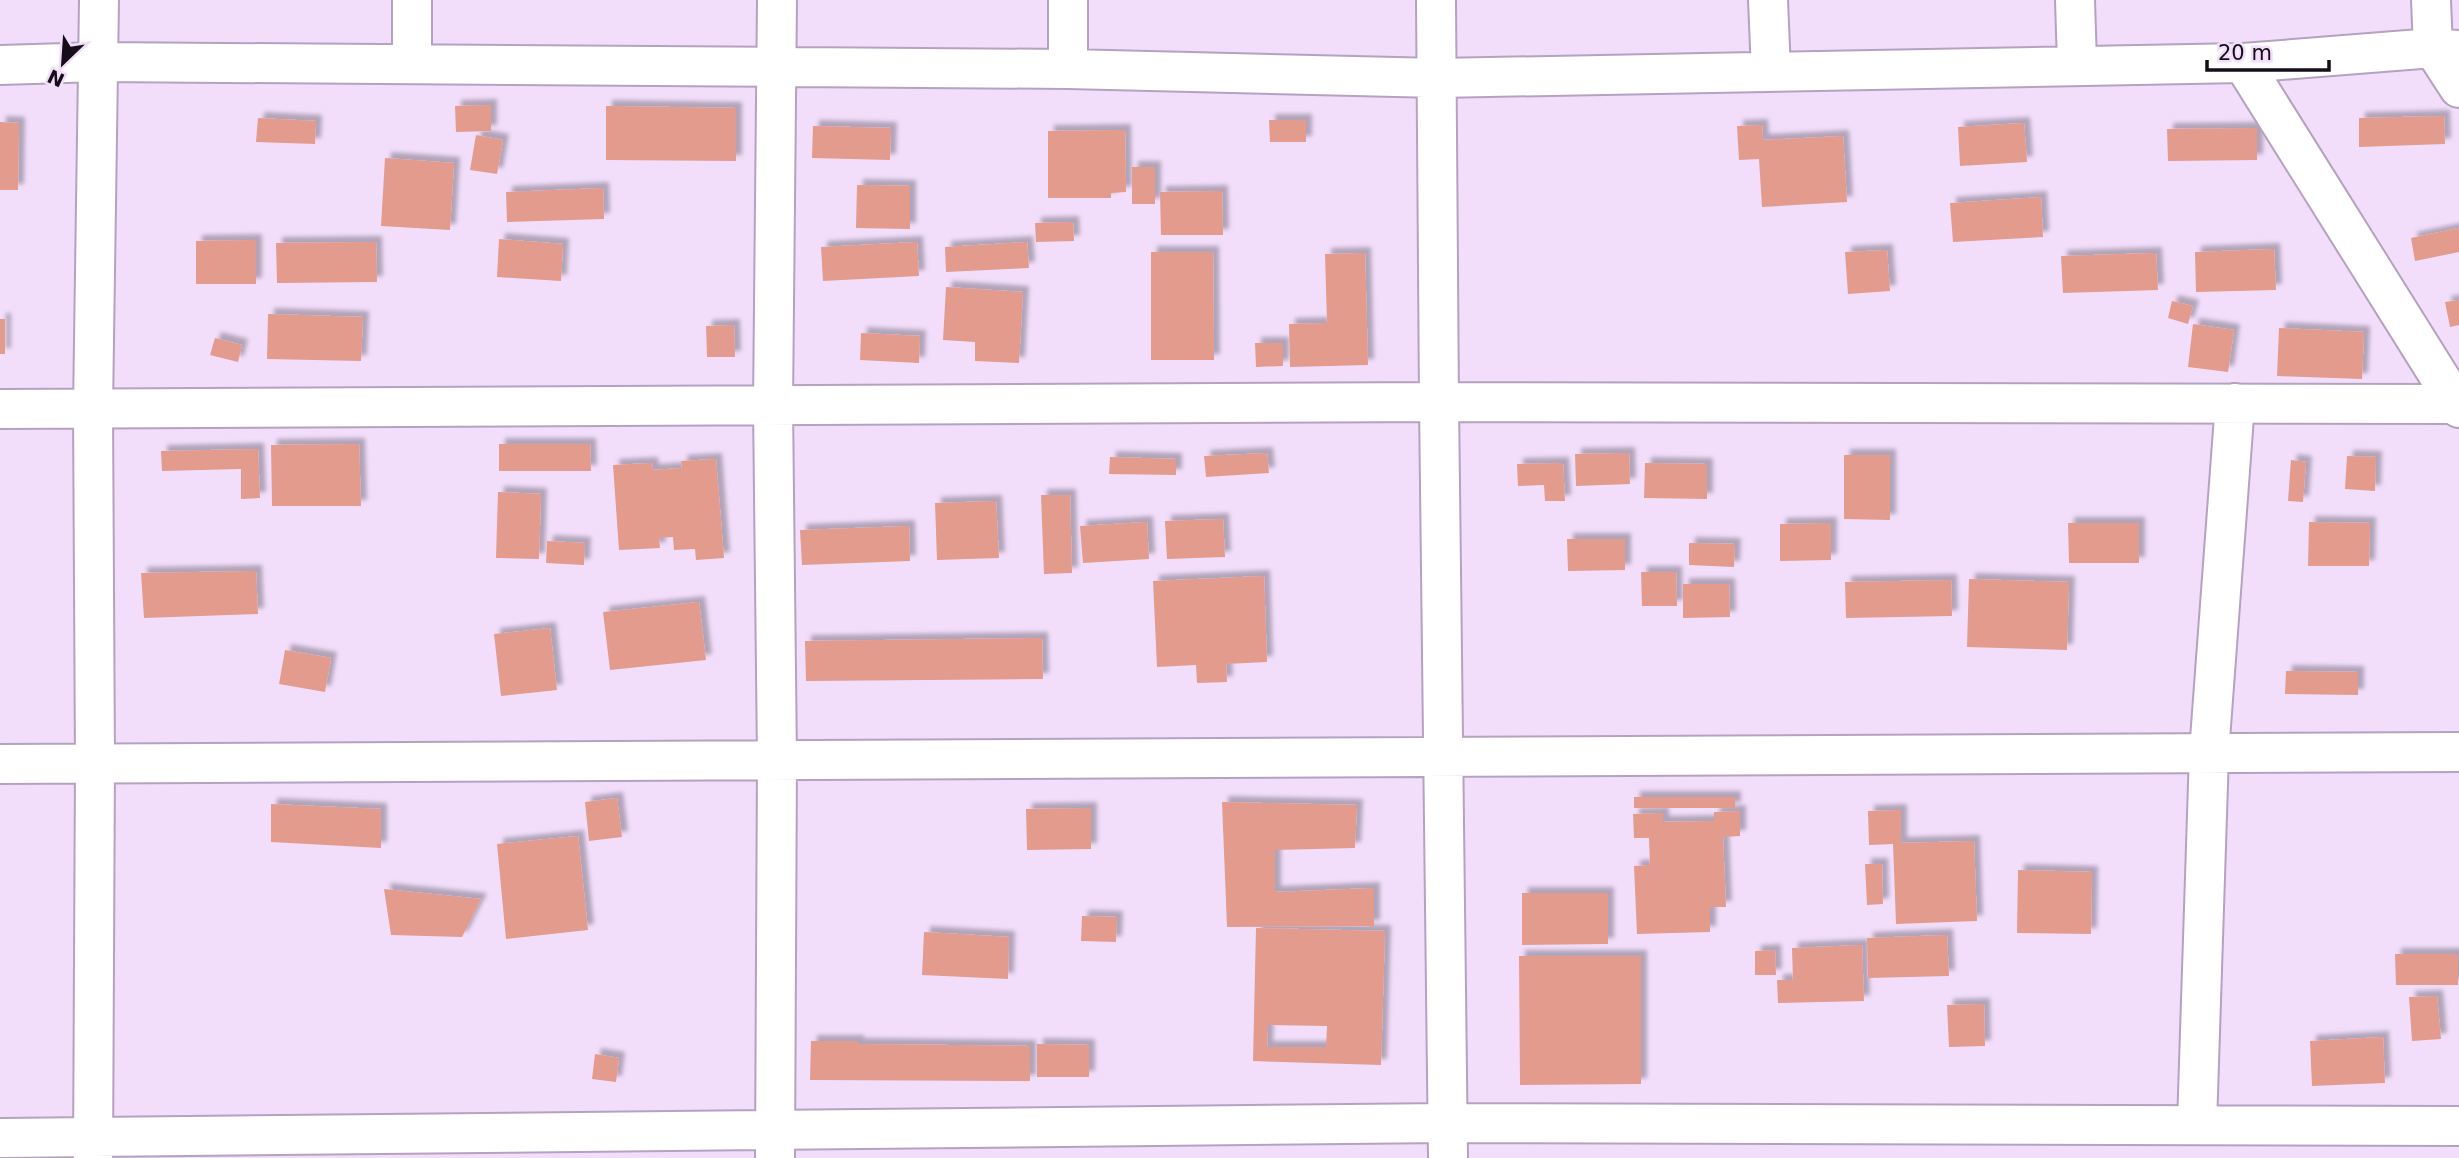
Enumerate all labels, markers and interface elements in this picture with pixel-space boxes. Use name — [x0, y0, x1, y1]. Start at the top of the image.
north arrow — [28, 28, 98, 98]
scale bar — [2207, 28, 2330, 72]
text: 20 m — [2218, 41, 2272, 65]
text: N — [44, 65, 68, 92]

